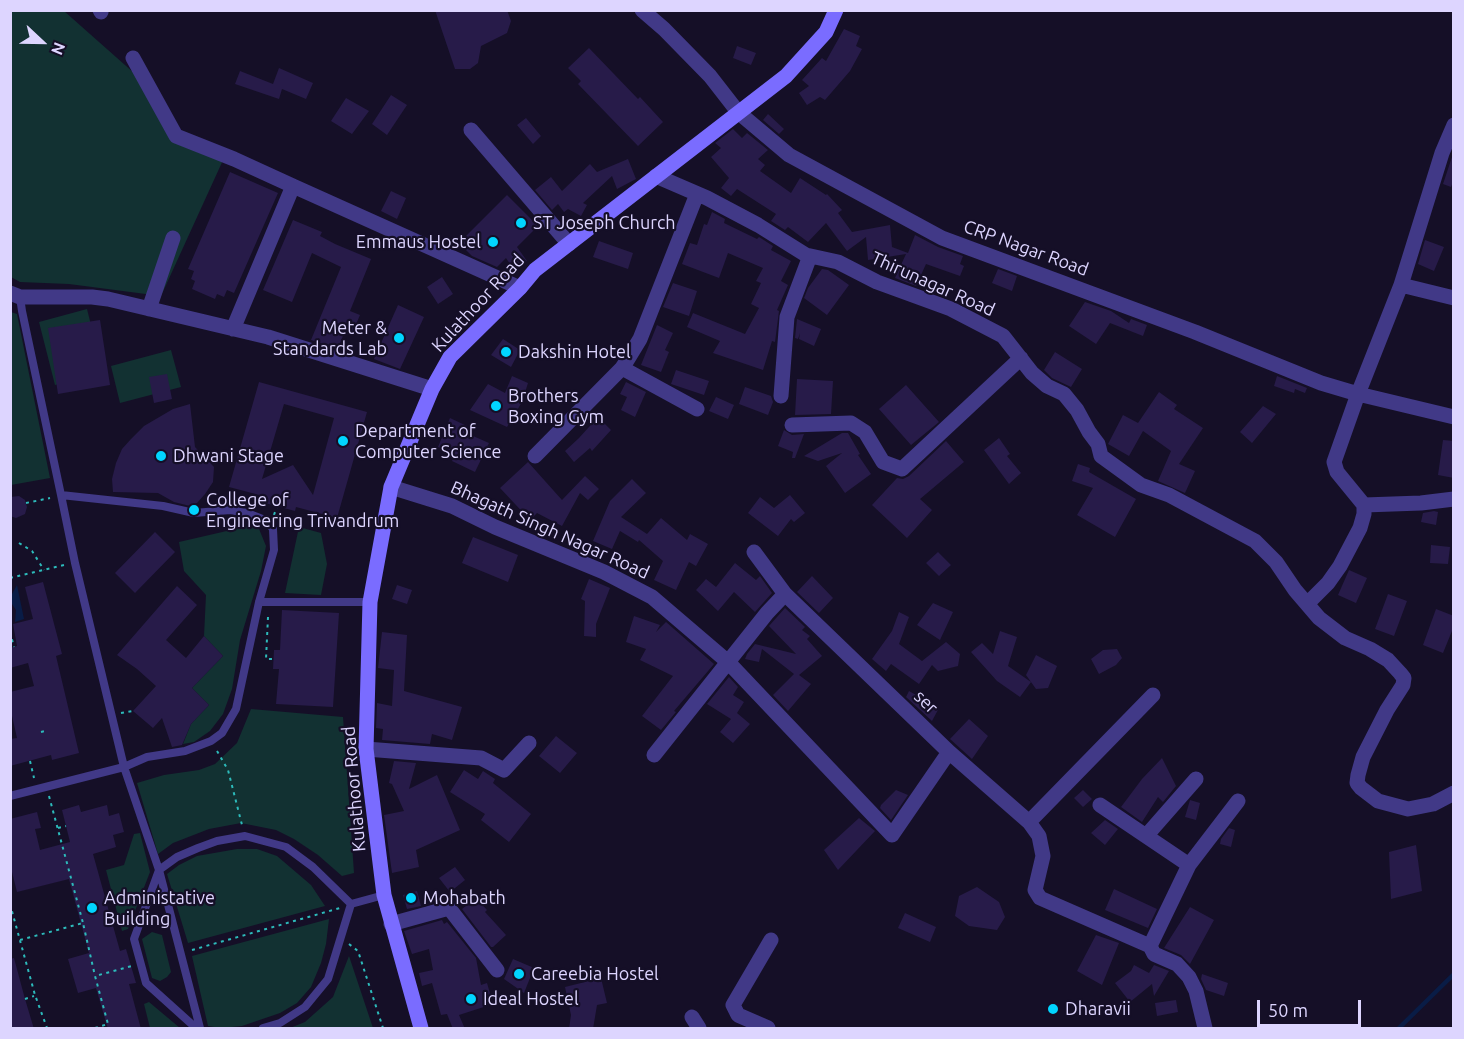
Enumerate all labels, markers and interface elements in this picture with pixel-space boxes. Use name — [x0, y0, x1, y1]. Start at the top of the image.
north arrow — [12, 12, 72, 72]
text: N — [48, 40, 69, 58]
place label: ST Joseph Church — [533, 212, 676, 234]
street label: CRP Nagar Road — [961, 215, 1091, 281]
marker: ST Joseph Church — [514, 216, 528, 230]
place label: Emmaus Hostel — [356, 231, 481, 253]
marker: Emmaus Hostel — [486, 235, 500, 249]
street label: Thirunagar Road — [868, 247, 998, 321]
street label: Kulathoor Road — [427, 250, 529, 356]
place label: Meter & Standards Lab — [273, 317, 387, 360]
marker: Meter & Standards Lab — [392, 331, 406, 345]
place label: Dakshin Hotel — [518, 341, 631, 363]
marker: Dakshin Hotel — [499, 345, 513, 359]
place label: Brothers Boxing Gym — [508, 385, 604, 428]
marker: Brothers Boxing Gym — [489, 399, 503, 413]
place label: Department of Computer Science — [355, 420, 501, 462]
marker: Department of Computer Science — [336, 434, 350, 448]
place label: Dhwani Stage — [173, 445, 284, 467]
marker: Dhwani Stage — [154, 449, 168, 463]
street label: Bhagath Singh Nagar Road — [447, 476, 653, 584]
place label: College of Engineering Trivandrum — [206, 489, 399, 532]
marker: College of Engineering Trivandrum — [187, 503, 201, 517]
street label: ser — [910, 686, 942, 718]
street label: Kulathoor Road — [338, 725, 370, 853]
place label: Administative Building — [104, 887, 215, 930]
place label: Mohabath — [423, 887, 506, 909]
marker: Mohabath — [404, 891, 418, 905]
marker: Administative Building — [85, 901, 99, 915]
place label: Careebia Hostel — [531, 963, 659, 985]
marker: Careebia Hostel — [512, 967, 526, 981]
place label: Ideal Hostel — [483, 988, 579, 1010]
scale bar — [1260, 988, 1364, 1026]
marker: Ideal Hostel — [464, 992, 478, 1006]
place label: Dharavii — [1065, 998, 1131, 1020]
text: 50 m — [1268, 1000, 1308, 1020]
marker: Dharavii — [1046, 1002, 1060, 1016]

